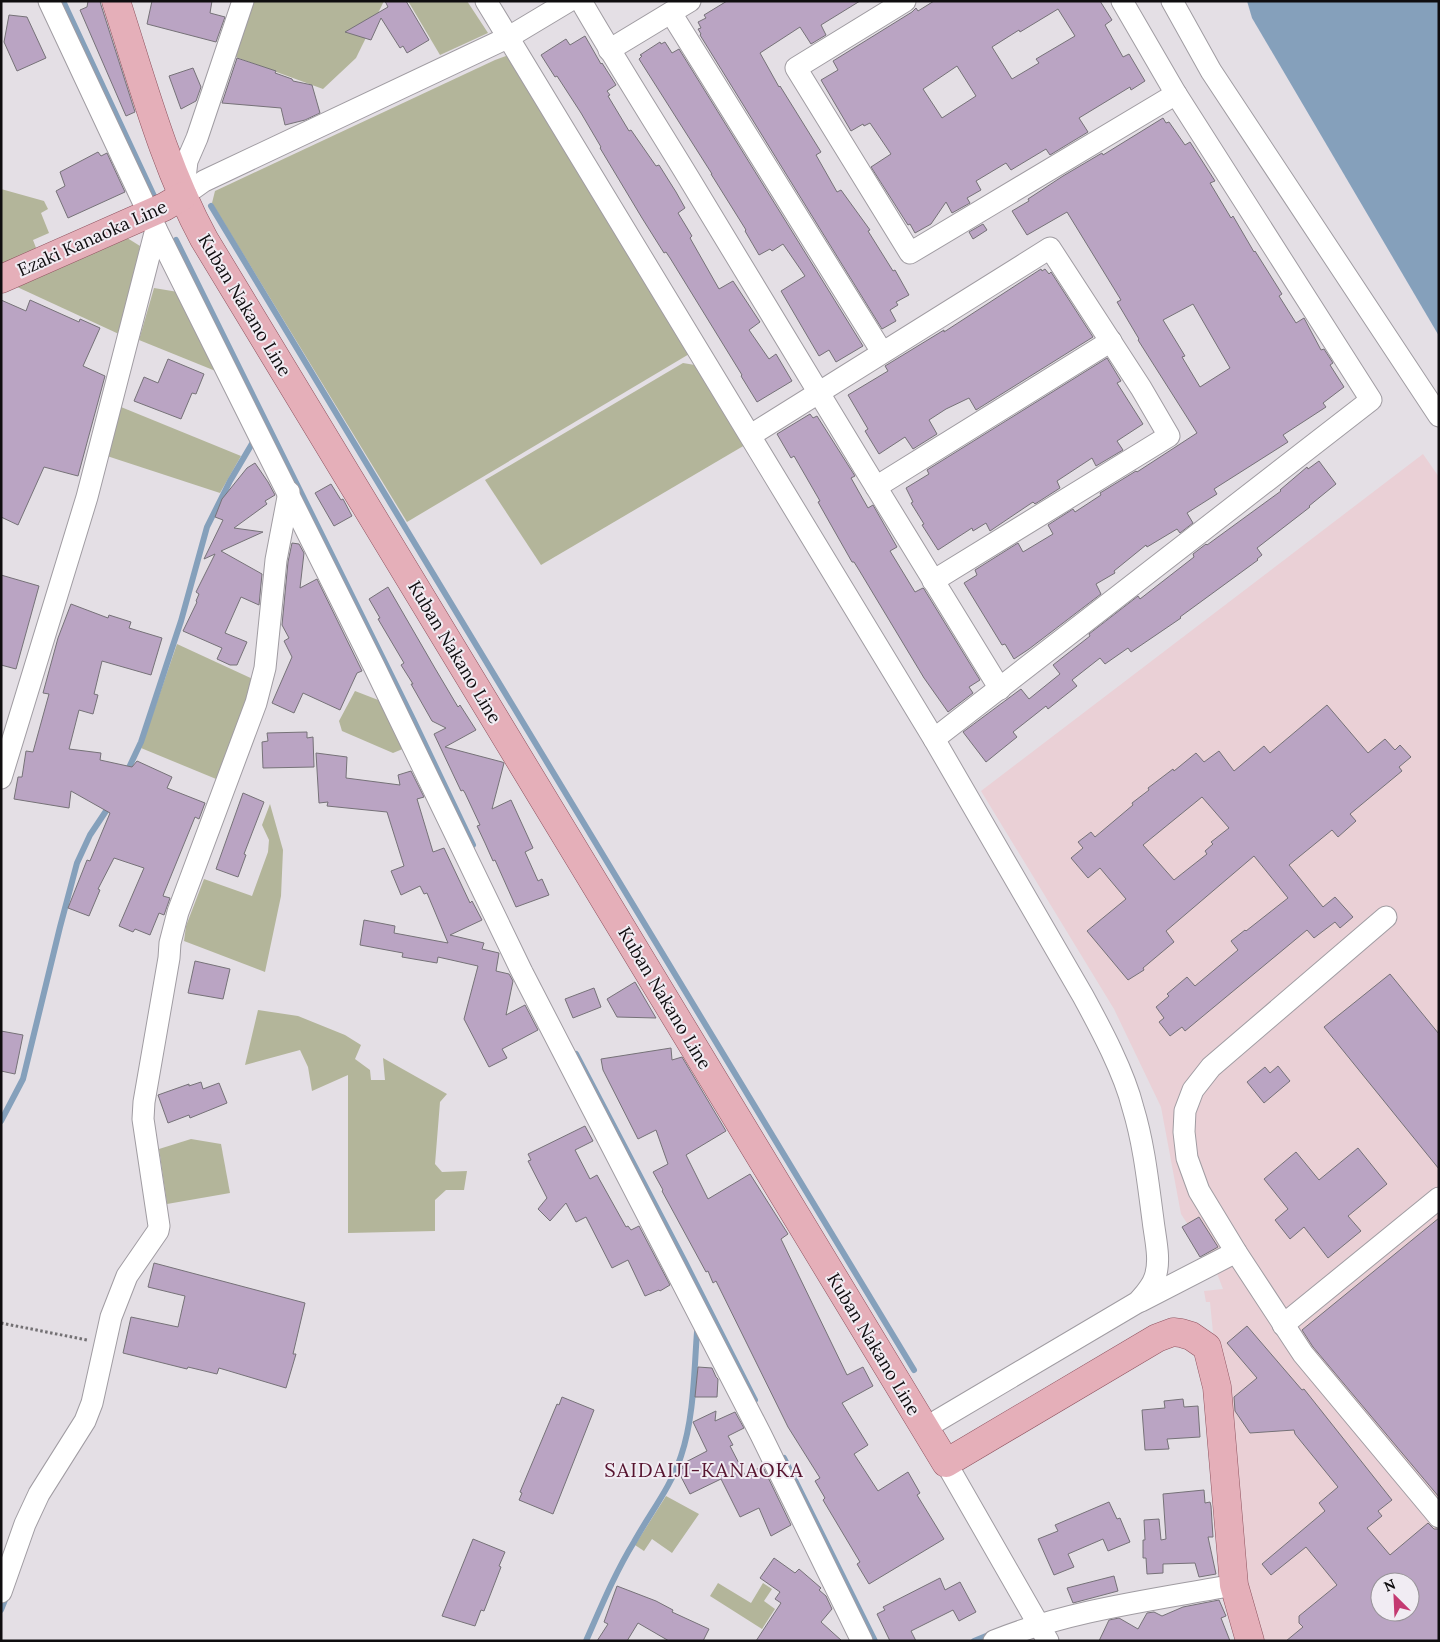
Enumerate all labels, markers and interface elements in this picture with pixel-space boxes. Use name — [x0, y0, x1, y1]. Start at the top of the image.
street label: Ezaki Kanaoka Line — [14, 195, 171, 281]
street label: Kuban Nakano Line — [193, 229, 297, 381]
street label: Kuban Nakano Line — [403, 576, 507, 728]
street label: Kuban Nakano Line — [613, 922, 717, 1074]
street label: Kuban Nakano Line — [822, 1268, 926, 1420]
district label: SAIDAIJI-KANAOKA — [604, 1457, 804, 1482]
north arrow — [1370, 1572, 1420, 1622]
text: N — [1381, 1575, 1398, 1596]

